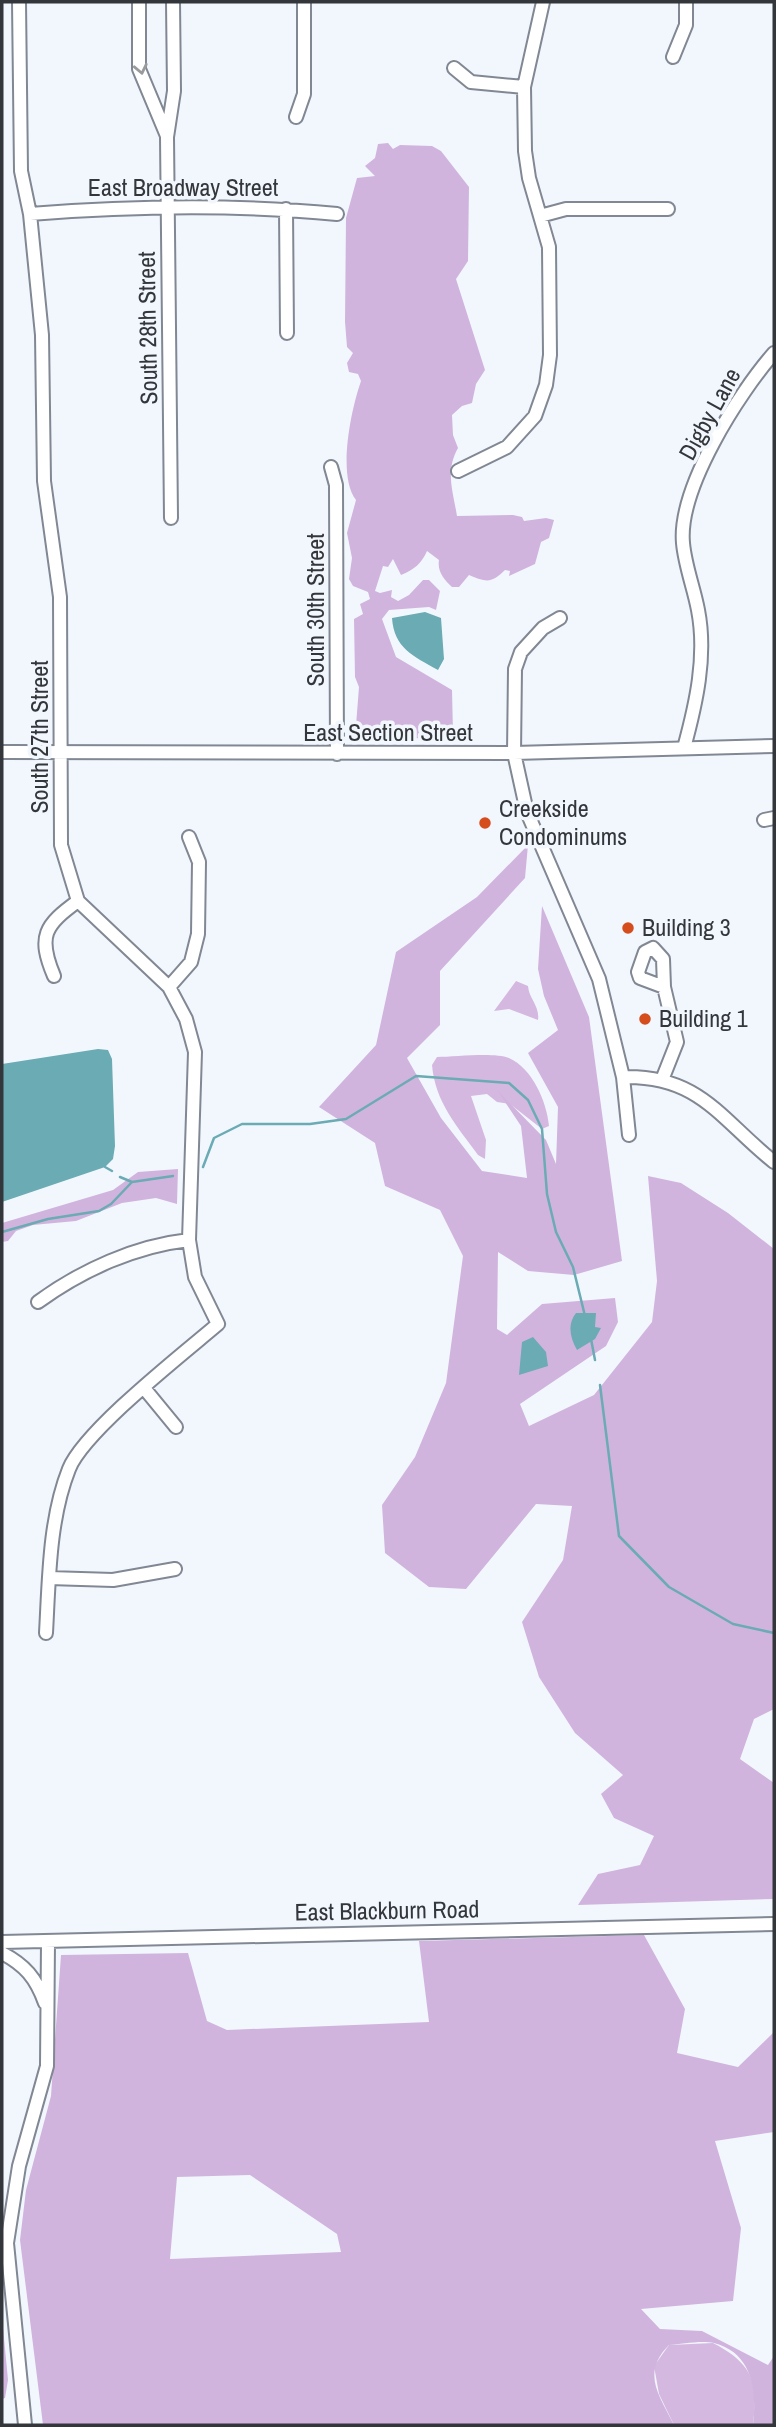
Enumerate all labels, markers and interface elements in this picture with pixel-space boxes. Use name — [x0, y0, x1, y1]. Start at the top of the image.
one-way arrow — [133, 63, 148, 75]
street label: East Broadway Street — [88, 171, 279, 203]
street label: South 28th Street — [130, 251, 164, 405]
street label: Digby Lane — [671, 362, 748, 465]
street label: South 30th Street — [299, 533, 331, 687]
street label: South 27th Street — [23, 660, 55, 814]
street label: East Section Street — [303, 716, 473, 748]
place label: Creekside Condominums — [499, 792, 627, 852]
marker: Creekside Condominums — [477, 815, 493, 831]
place label: Building 3 — [642, 911, 731, 943]
marker: Building 3 — [620, 920, 636, 936]
place label: Building 1 — [659, 1002, 748, 1034]
marker: Building 1 — [637, 1011, 653, 1027]
street label: East Blackburn Road — [294, 1892, 480, 1928]

